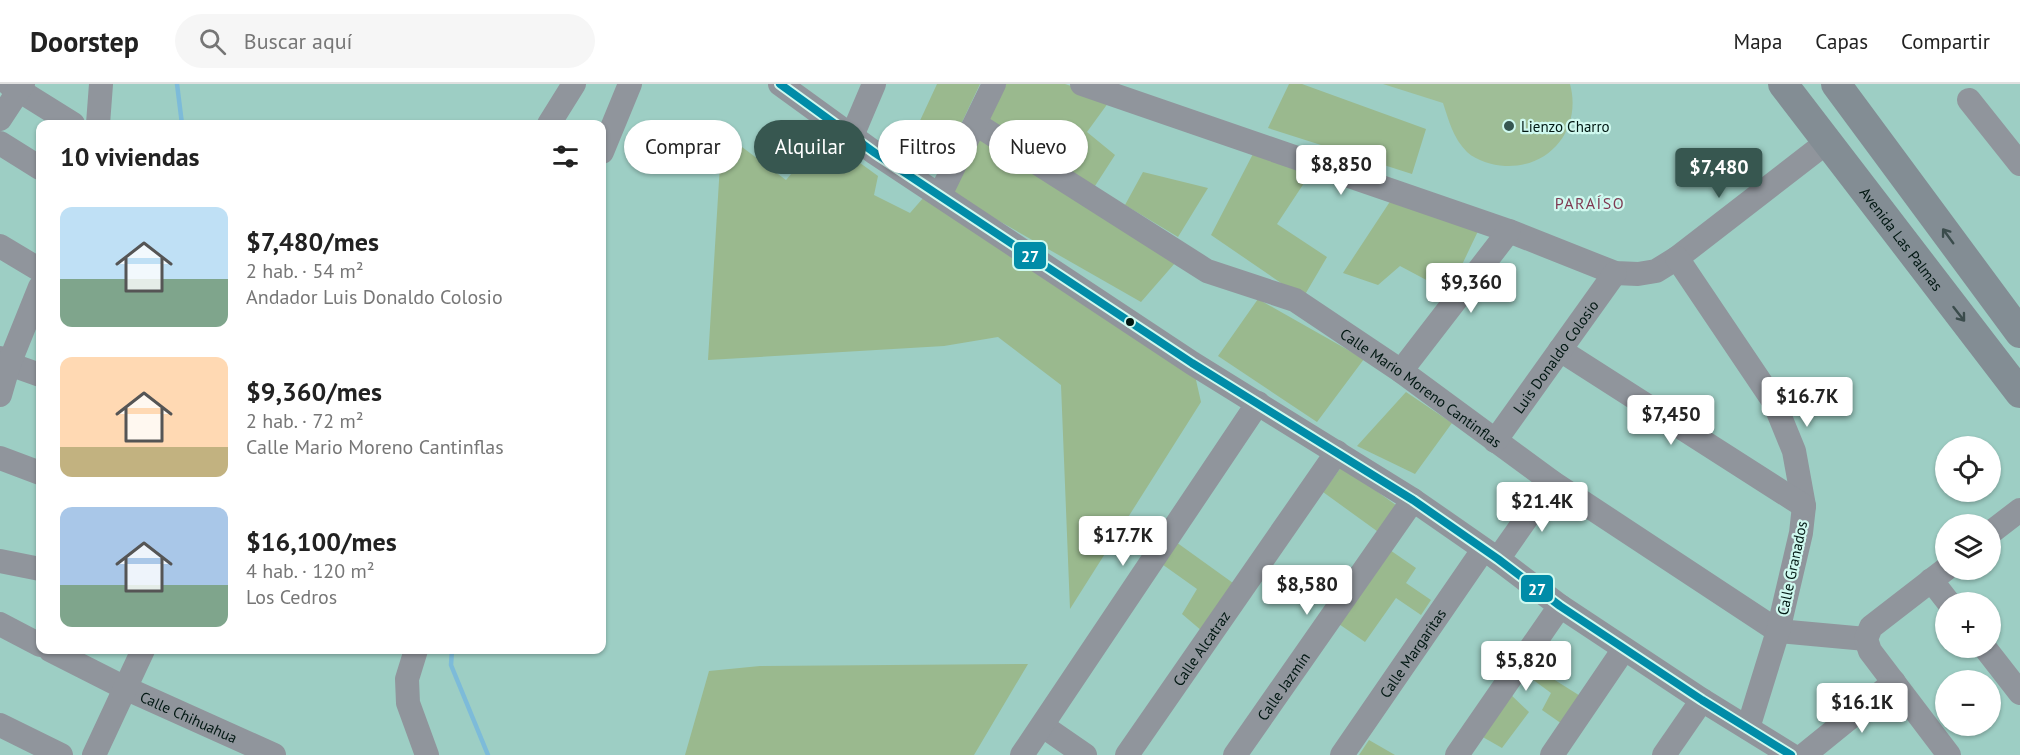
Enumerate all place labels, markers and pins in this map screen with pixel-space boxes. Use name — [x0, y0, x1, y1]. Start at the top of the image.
place label: Lienzo Charro — [1521, 117, 1610, 136]
marker: Lienzo Charro — [1502, 119, 1516, 133]
pin: $8,850 — [1292, 145, 1390, 196]
pin: $7,480 — [1670, 148, 1768, 199]
pin: $9,360 — [1422, 263, 1520, 314]
unlabelled marker — [1124, 316, 1136, 328]
pin: $16.7K — [1758, 377, 1856, 428]
pin: $7,450 — [1622, 395, 1720, 446]
pin: $21.4K — [1493, 482, 1591, 533]
pin: $17.7K — [1074, 516, 1172, 567]
pin: $8,580 — [1258, 565, 1356, 616]
pin: $5,820 — [1477, 641, 1575, 692]
pin: $16.1K — [1813, 683, 1911, 734]

